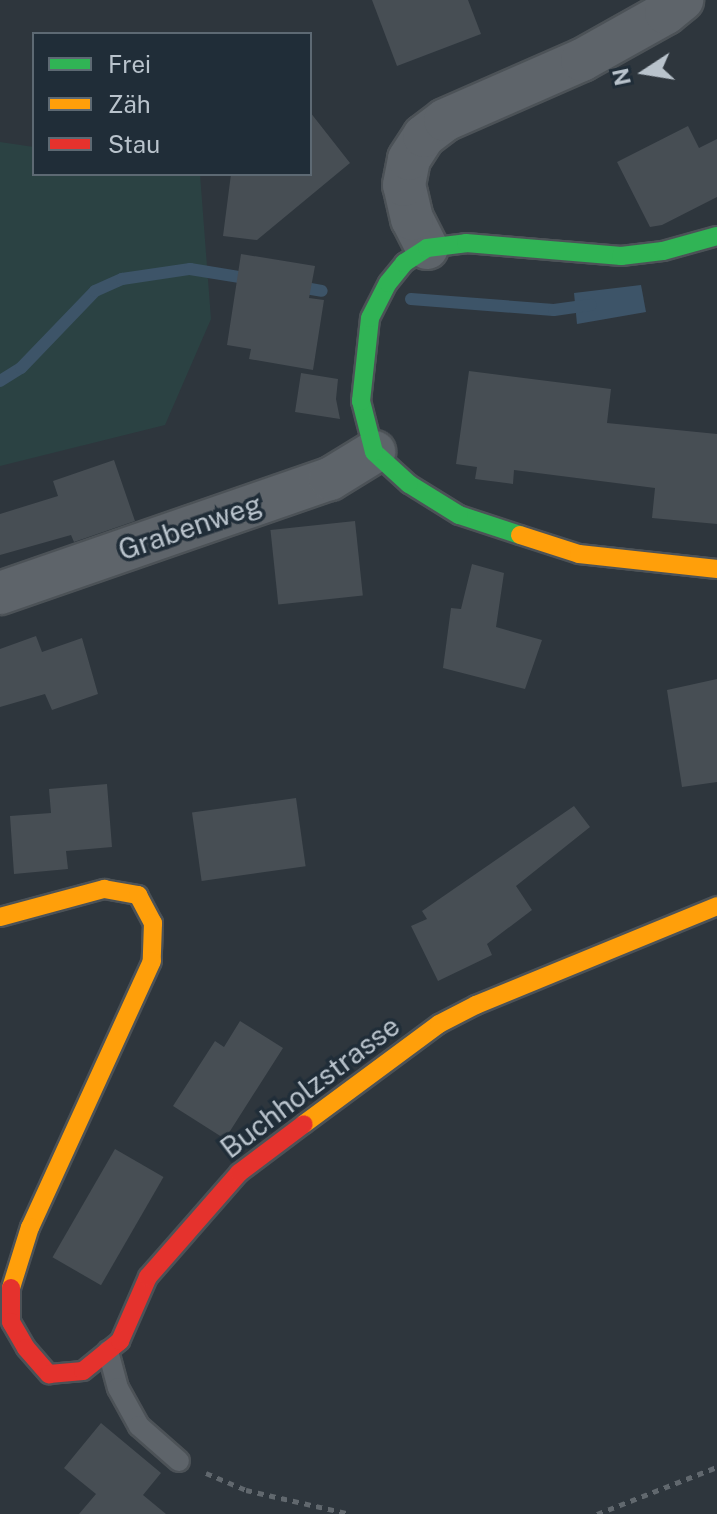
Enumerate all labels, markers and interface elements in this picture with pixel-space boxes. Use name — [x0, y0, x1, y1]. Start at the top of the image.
legend — [32, 32, 312, 176]
north arrow — [605, 32, 685, 112]
text: Frei — [108, 50, 151, 78]
text: N — [607, 66, 636, 88]
text: Zäh — [108, 90, 151, 118]
text: Stau — [108, 130, 160, 158]
street label: Grabenweg — [114, 487, 266, 567]
street label: Buchholzstrasse — [214, 1009, 406, 1165]

